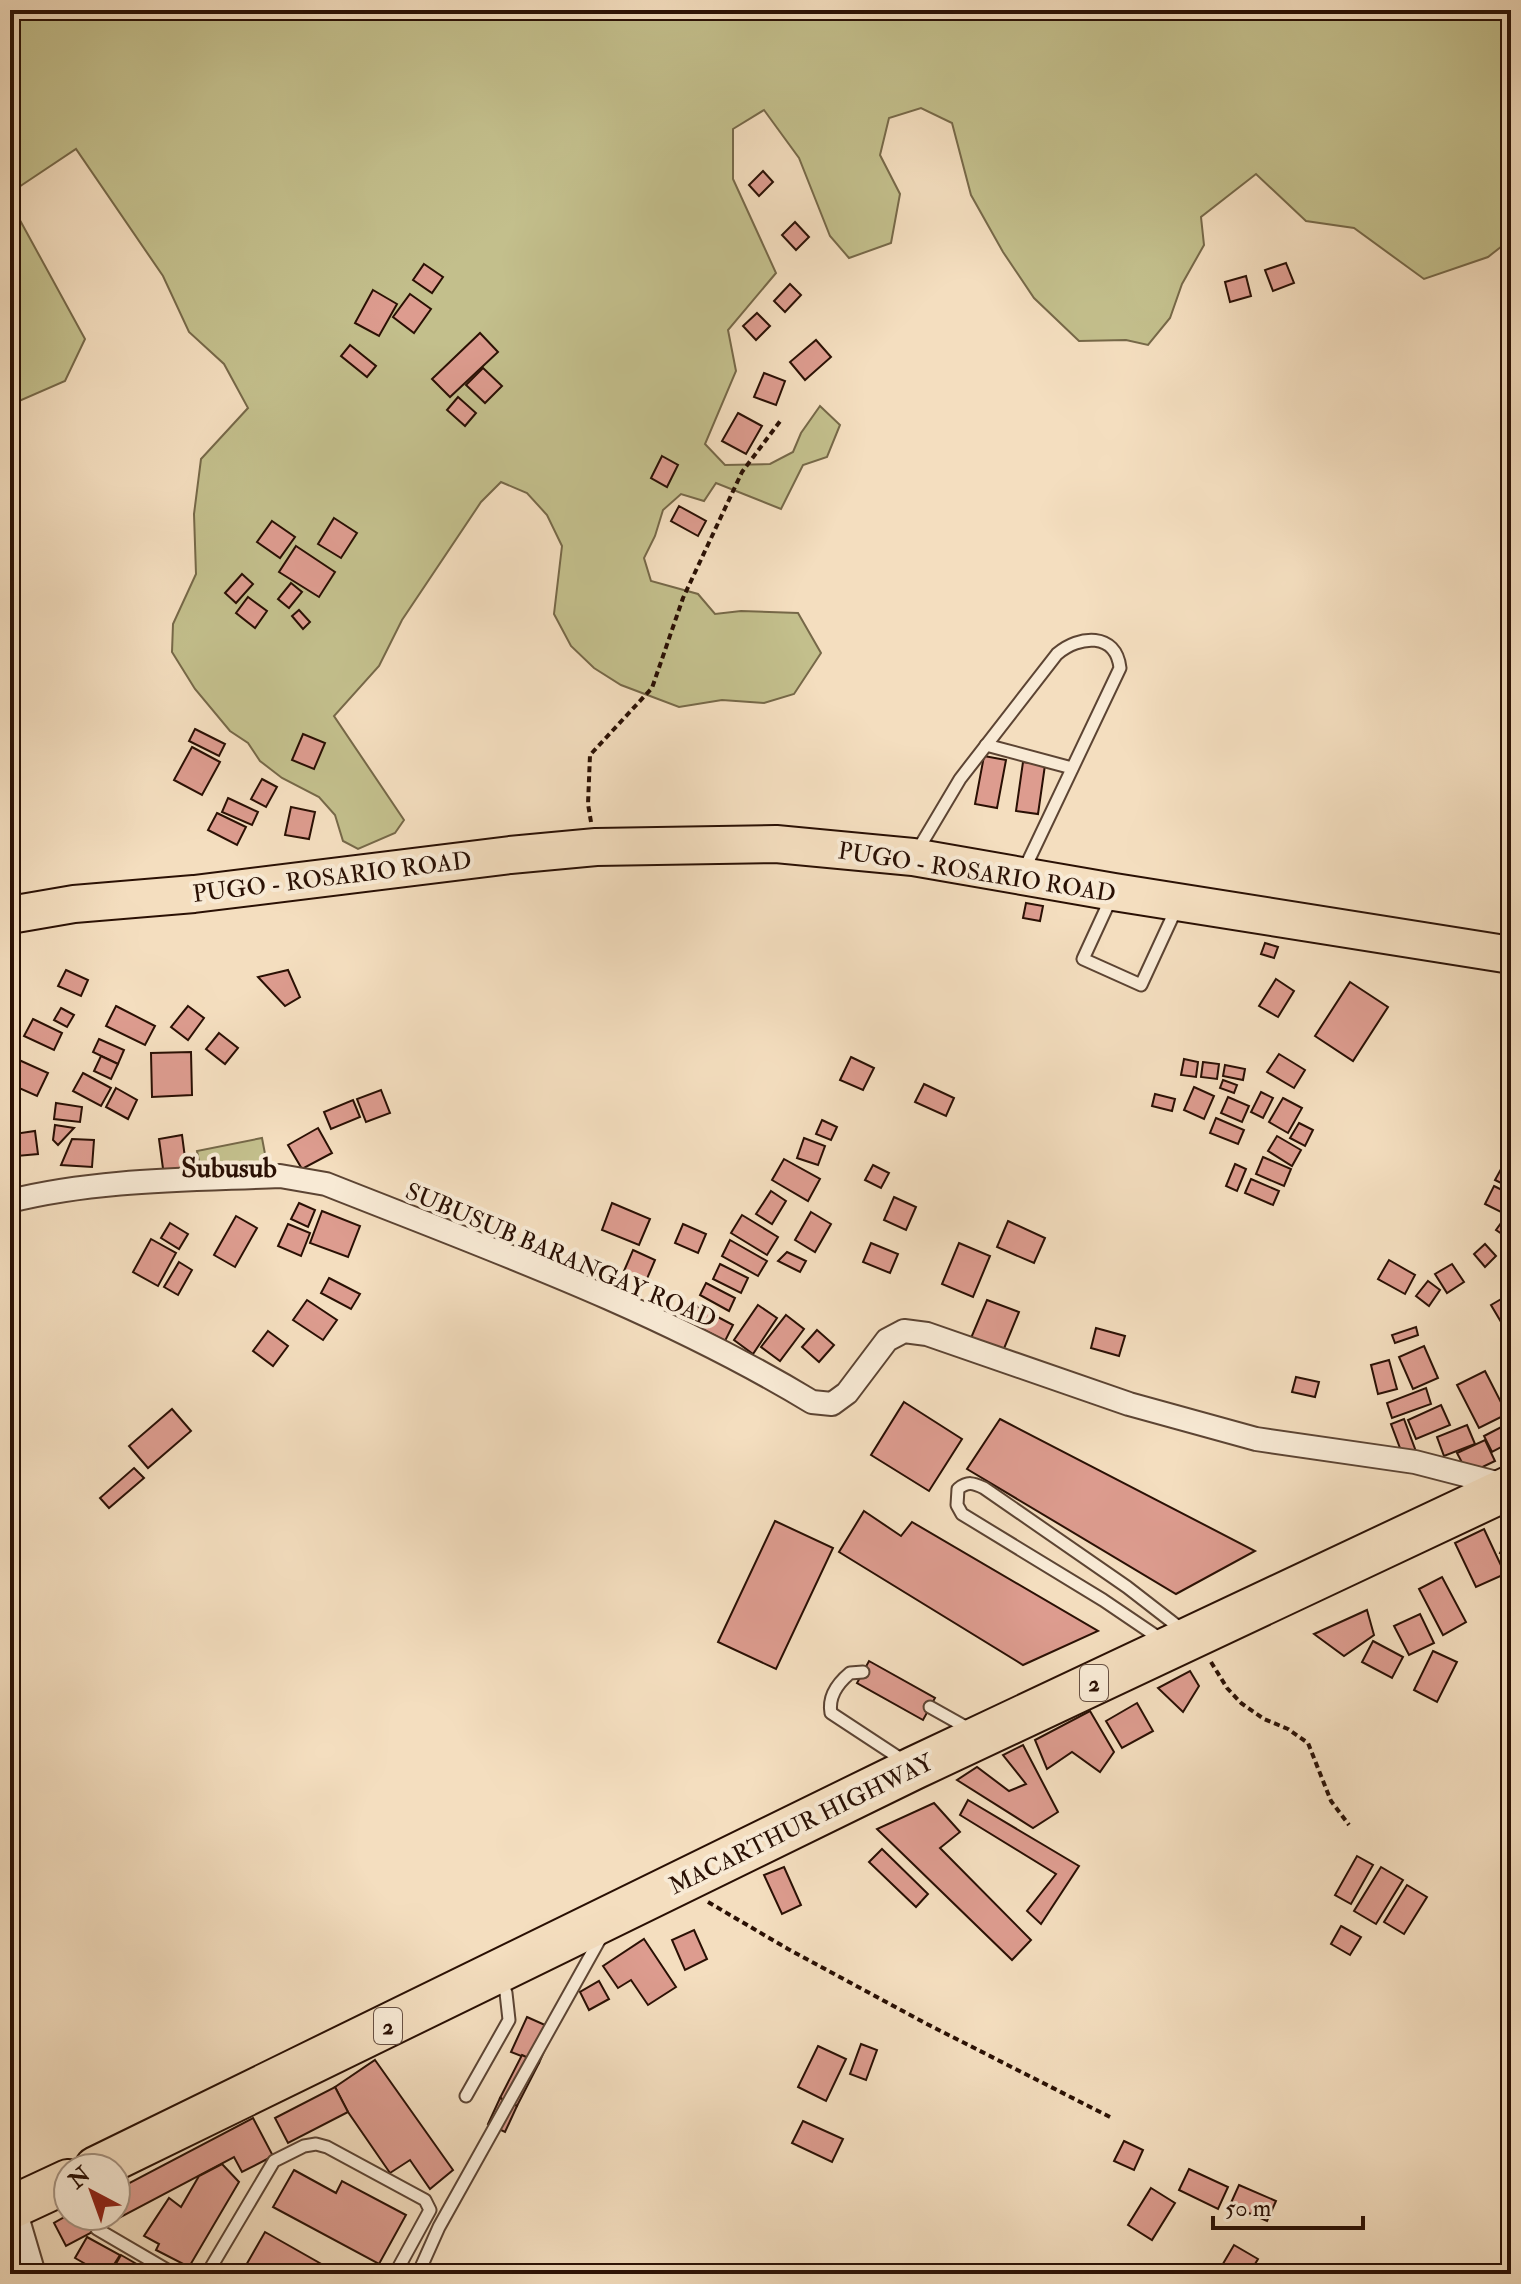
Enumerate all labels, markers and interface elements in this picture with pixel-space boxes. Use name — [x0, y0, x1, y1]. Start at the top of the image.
street label: PUGO - ROSARIO ROAD — [836, 835, 1118, 910]
street label: PUGO - ROSARIO ROAD — [191, 845, 473, 910]
district label: Subusub — [181, 1151, 277, 1186]
street label: SUBUSUB BARANGAY ROAD — [401, 1176, 721, 1335]
road number: 2 — [1080, 1665, 1108, 1701]
street label: MACARTHUR HIGHWAY — [664, 1747, 939, 1902]
road number: 2 — [374, 2008, 402, 2044]
north arrow — [52, 2152, 132, 2232]
text: N — [62, 2160, 96, 2195]
scale bar — [1213, 2180, 1363, 2230]
text: 50 m — [1225, 2193, 1272, 2224]

